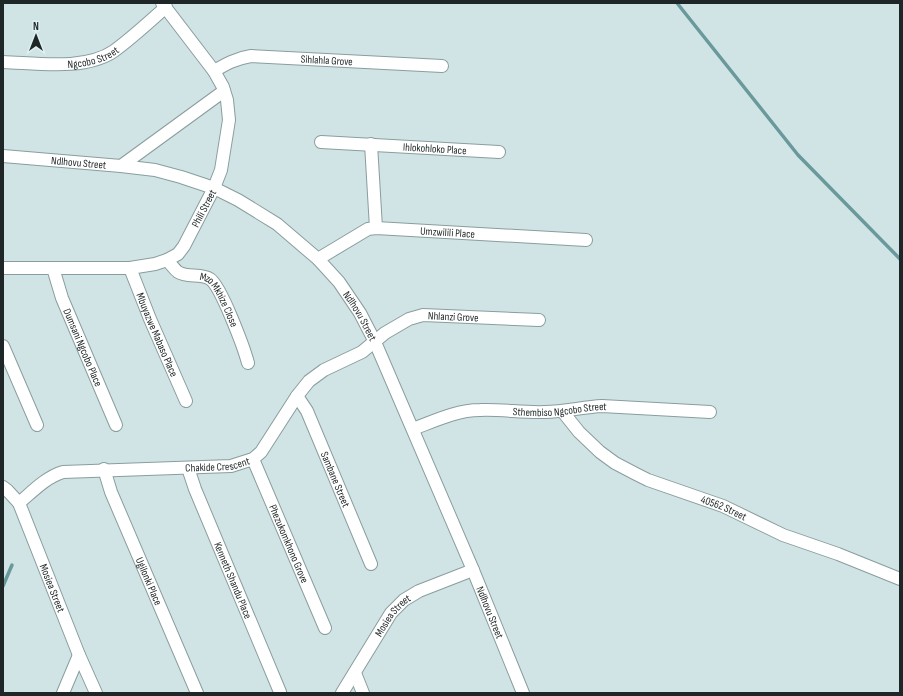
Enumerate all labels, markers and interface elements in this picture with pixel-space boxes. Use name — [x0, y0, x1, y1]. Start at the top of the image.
north arrow — [16, 16, 56, 56]
text: N — [33, 20, 39, 33]
street label: Ngcobo Street — [67, 43, 122, 71]
street label: Sihlahla Grove — [300, 52, 353, 68]
street label: Ihlokohloko Place — [403, 140, 467, 157]
street label: Ndlhovu Street — [51, 154, 107, 171]
street label: Phili Street — [188, 187, 219, 229]
street label: Umzwilili Place — [420, 224, 475, 240]
street label: Mzo Mkhize Close — [199, 269, 241, 329]
street label: Ndlhovu Street — [341, 289, 380, 343]
street label: Mbuyazwe Mabaso Place — [134, 291, 181, 379]
street label: Dumsani Ngcobo Place — [61, 307, 105, 388]
street label: Nhlanzi Grove — [428, 309, 479, 324]
street label: Sthembiso Ngcobo Street — [512, 399, 608, 419]
street label: Sambane Street — [318, 450, 353, 510]
street label: Chakide Crescent — [185, 454, 252, 474]
street label: 40562 Street — [699, 492, 749, 523]
street label: Phezukomkhono Grove — [267, 502, 312, 585]
street label: Kenneth Shandu Place — [211, 540, 255, 621]
street label: Ugilonki Place — [133, 555, 165, 607]
street label: Mosiea Street — [37, 562, 68, 615]
street label: Ndlhovu Street — [474, 584, 507, 641]
street label: Mosiea Street — [372, 591, 413, 639]

